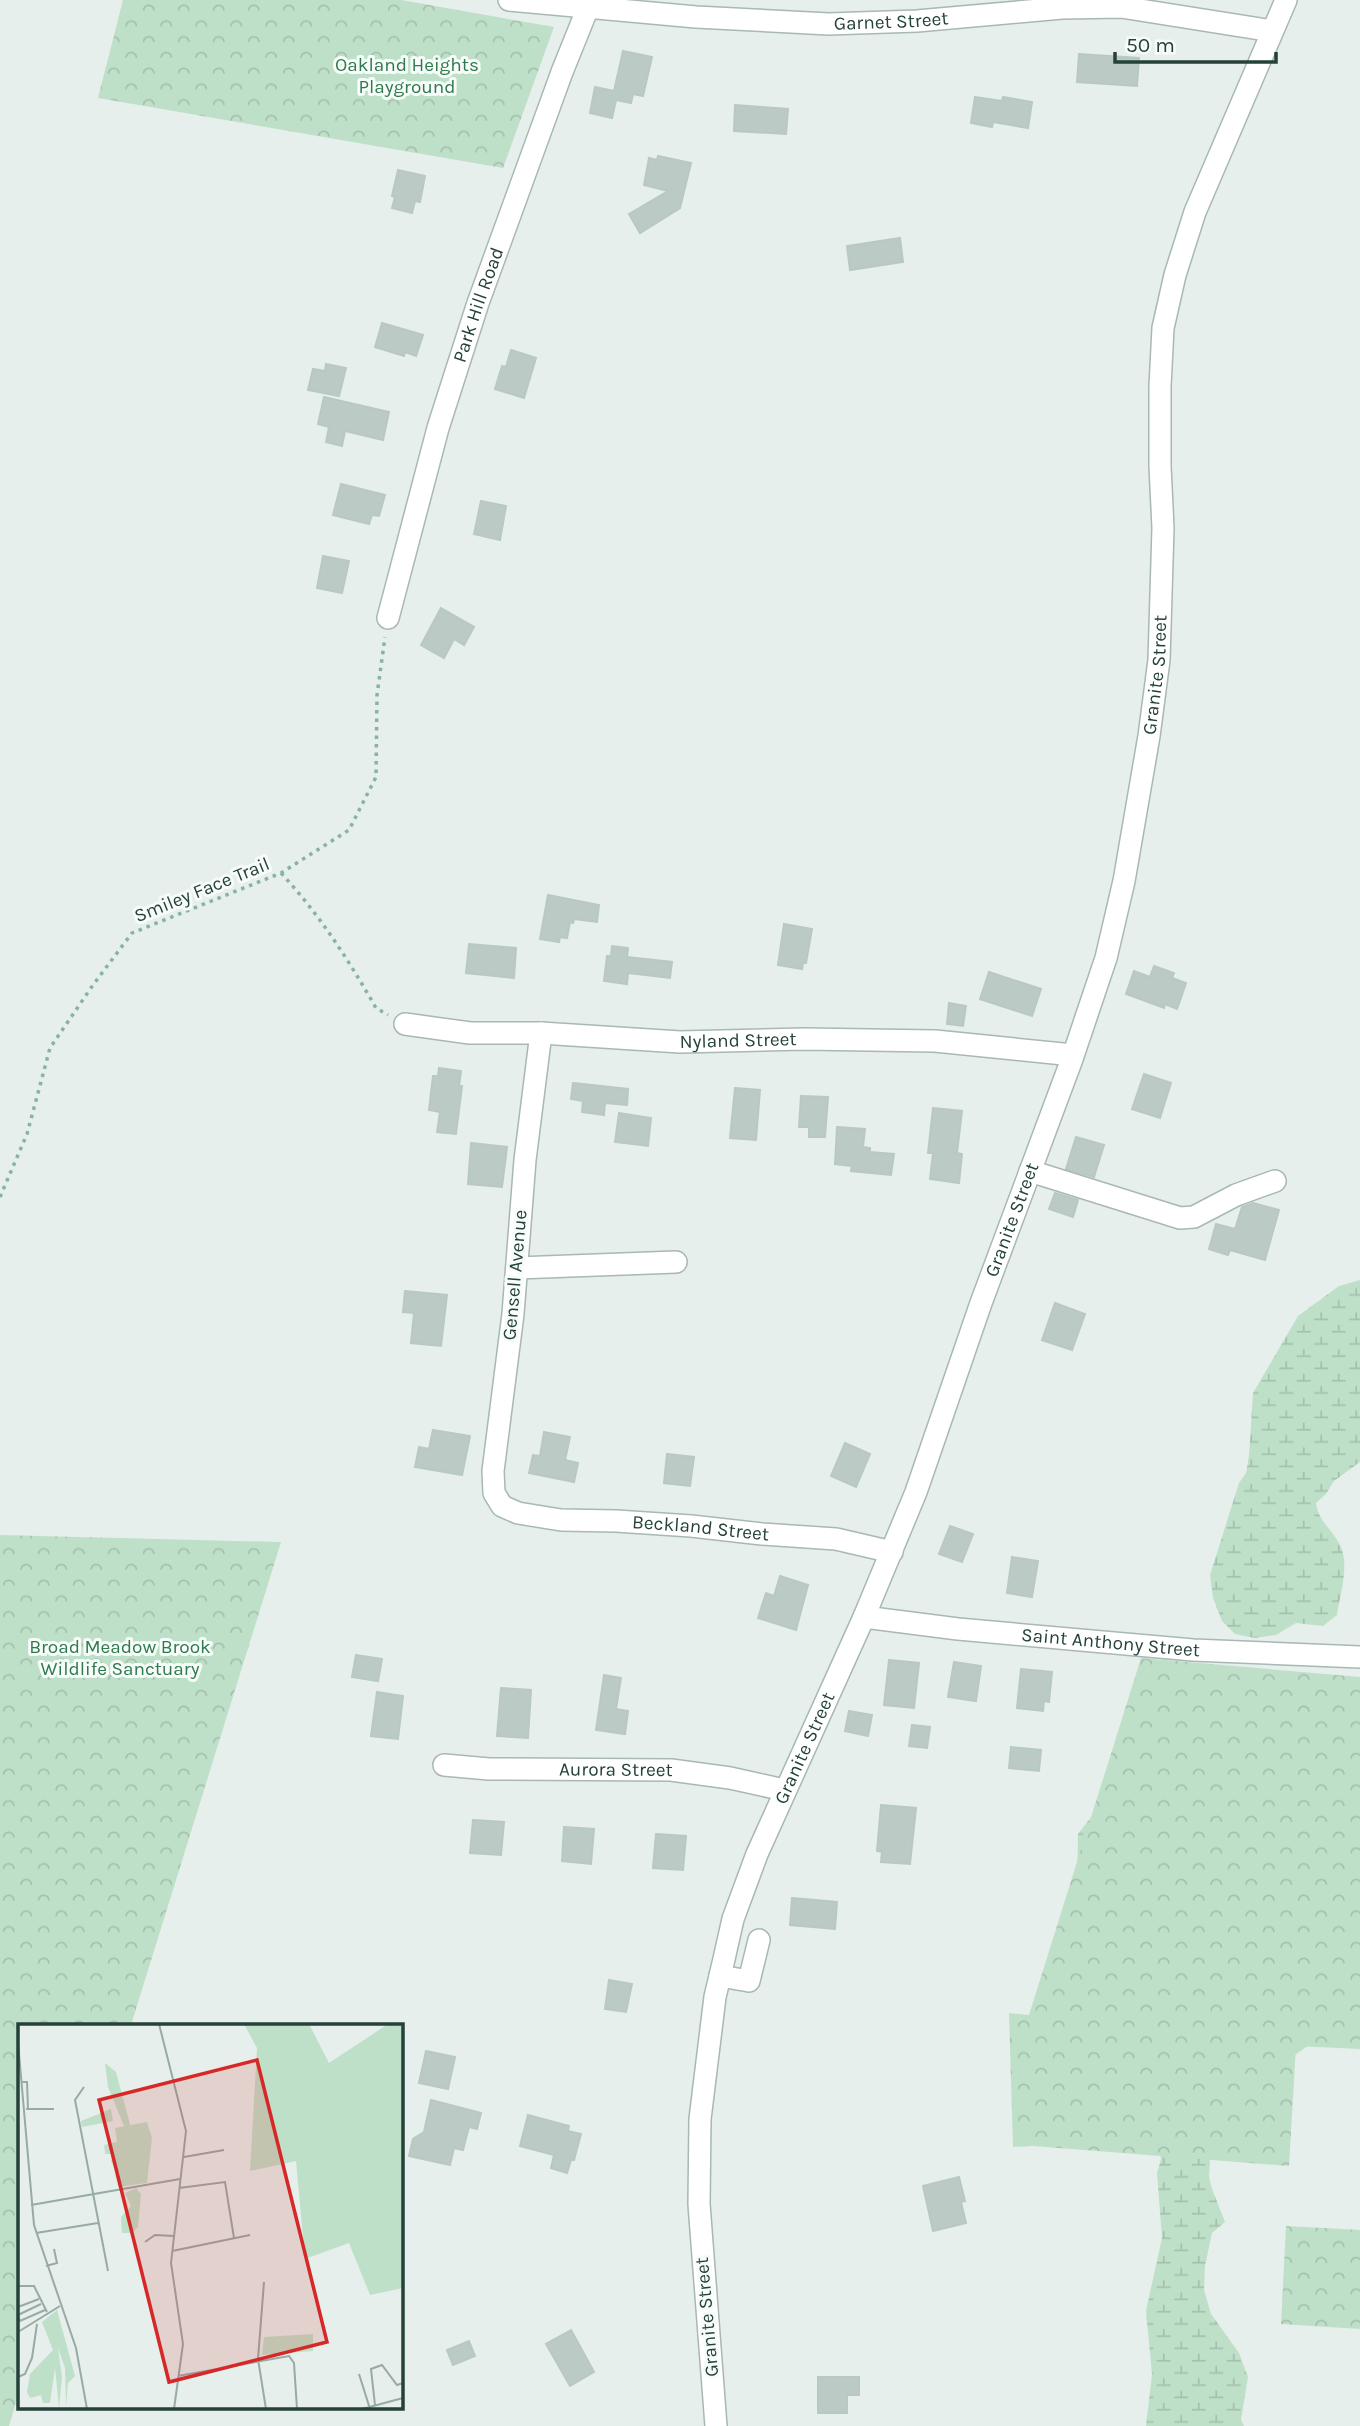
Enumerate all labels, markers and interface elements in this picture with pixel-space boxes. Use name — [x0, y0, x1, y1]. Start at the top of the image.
street label: Garnet Street — [833, 7, 949, 35]
scale bar — [1115, 21, 1276, 65]
text: 50 m — [1126, 33, 1175, 57]
park label: Oakland Heights Playground — [335, 54, 479, 98]
street label: Park Hill Road — [449, 244, 508, 365]
street label: Granite Street — [1138, 615, 1171, 736]
street label: Smiley Face Trail — [131, 853, 273, 927]
street label: Nyland Street — [679, 1028, 797, 1053]
street label: Granite Street — [981, 1160, 1043, 1280]
street label: Gensell Avenue — [498, 1209, 532, 1341]
street label: Beckland Street — [631, 1511, 770, 1545]
street label: Saint Anthony Street — [1020, 1624, 1200, 1661]
park label: Broad Meadow Brook Wildlife Sanctuary — [29, 1636, 211, 1680]
street label: Granite Street — [770, 1689, 840, 1808]
street label: Aurora Street — [559, 1758, 673, 1781]
inset map — [18, 2024, 402, 2408]
street label: Granite Street — [691, 2256, 723, 2378]

